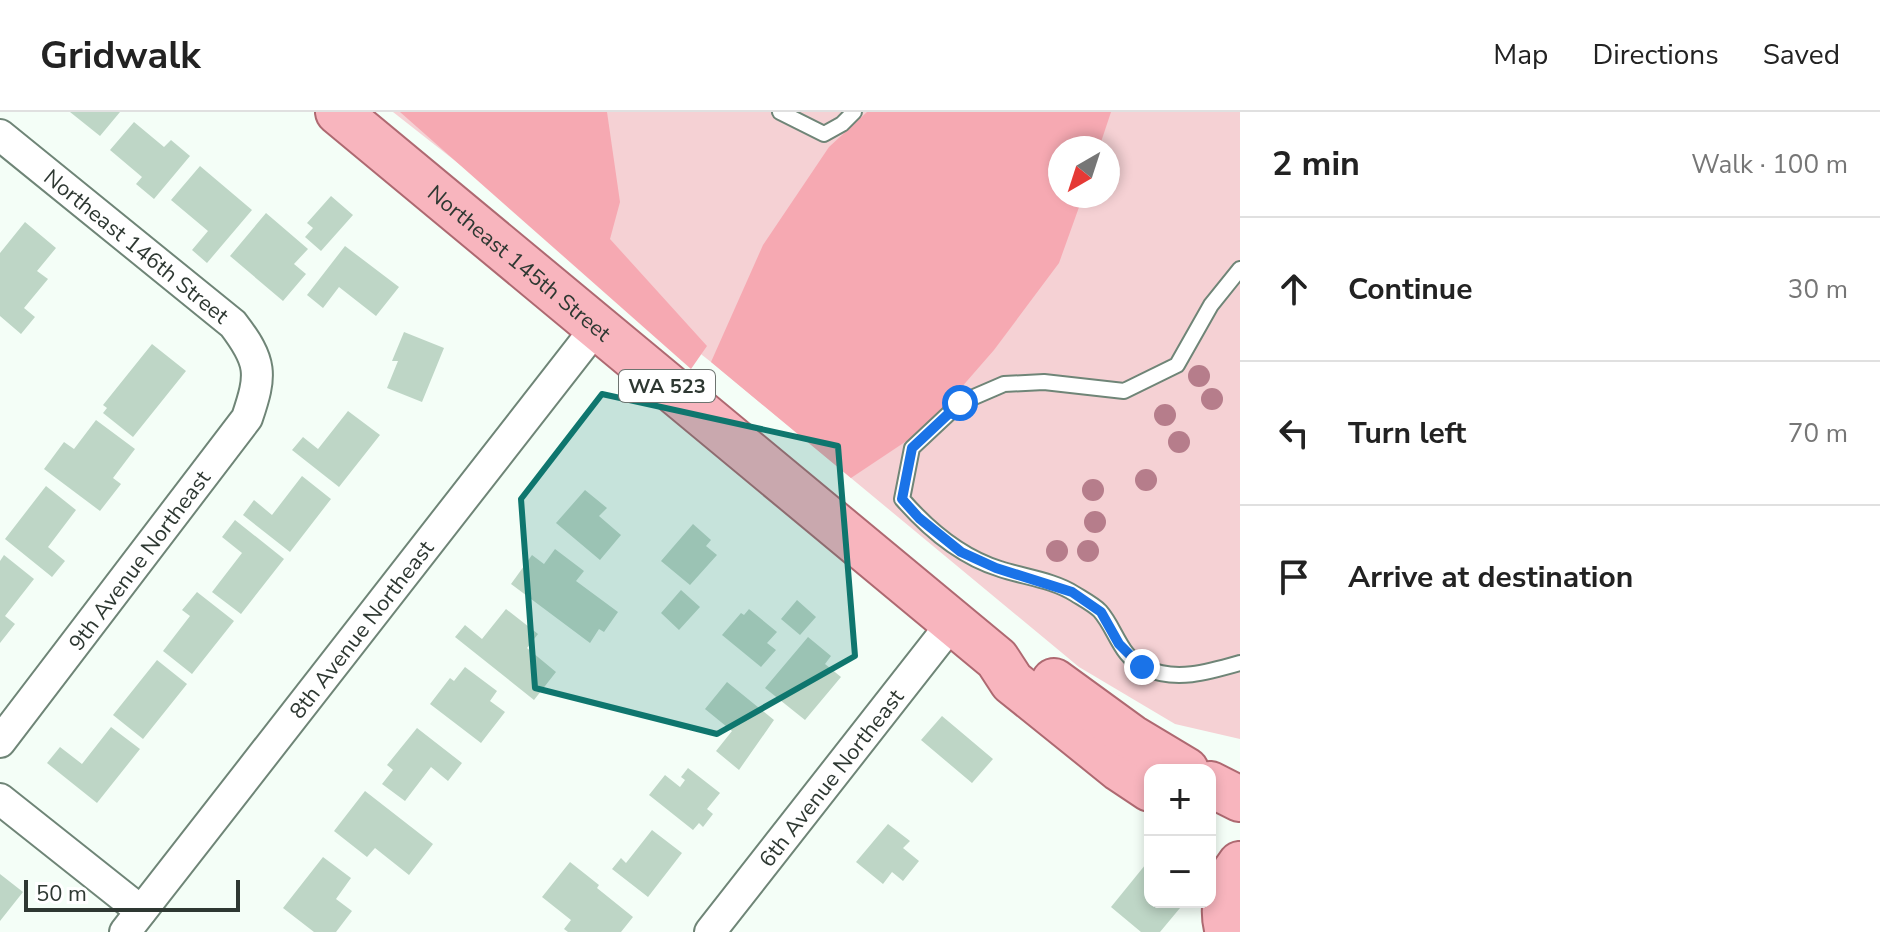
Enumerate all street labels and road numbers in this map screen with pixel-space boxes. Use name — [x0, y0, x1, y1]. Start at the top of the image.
street label: Northeast 146th Street — [37, 163, 235, 331]
street label: Northeast 145th Street — [421, 179, 617, 349]
road number: WA 523 — [619, 370, 715, 402]
street label: 9th Avenue Northeast — [62, 464, 218, 657]
street label: 8th Avenue Northeast — [283, 534, 441, 725]
street label: 6th Avenue Northeast — [753, 683, 911, 874]

